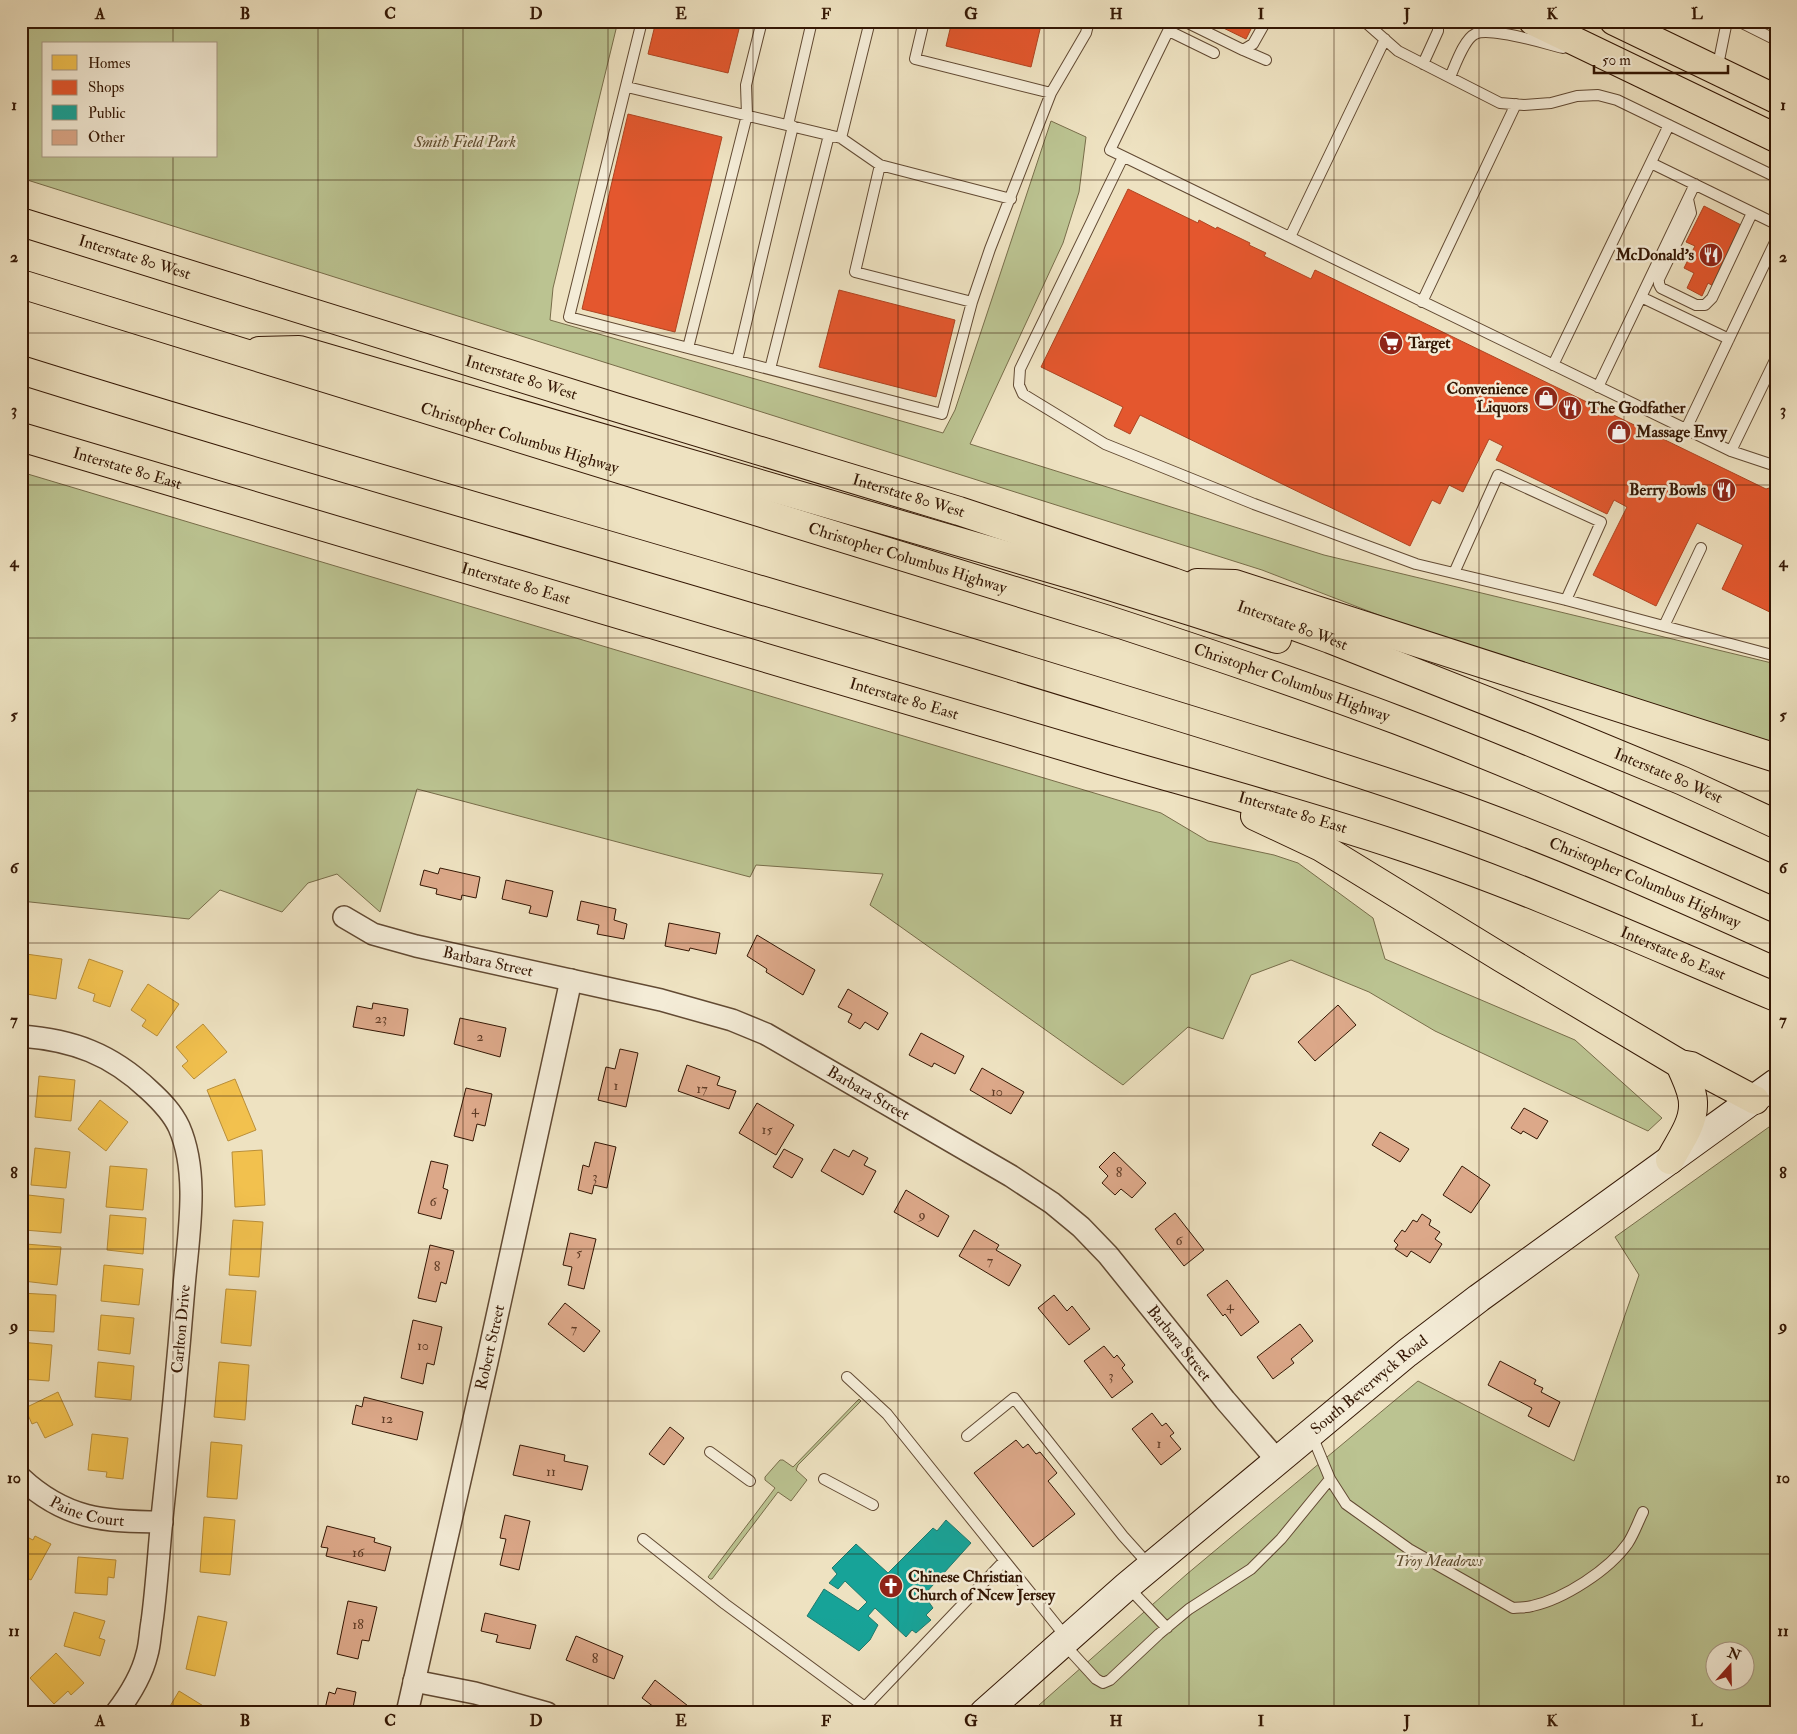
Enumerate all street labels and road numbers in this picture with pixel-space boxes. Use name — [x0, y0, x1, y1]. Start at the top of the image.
street label: Interstate 80 West — [76, 231, 193, 284]
street label: Interstate 80 West — [463, 351, 580, 405]
street label: Christopher Columbus Highway — [418, 398, 622, 478]
street label: Interstate 80 East — [70, 443, 184, 494]
street label: Interstate 80 West — [850, 469, 967, 522]
street label: Christopher Columbus Highway — [806, 518, 1010, 598]
street label: Interstate 80 East — [459, 558, 573, 609]
street label: Interstate 80 West — [1234, 596, 1351, 655]
street label: Christopher Columbus Highway — [1191, 639, 1394, 727]
street label: Interstate 80 East — [847, 673, 961, 725]
street label: Interstate 80 West — [1611, 744, 1726, 808]
street label: Interstate 80 East — [1236, 787, 1350, 838]
street label: Christopher Columbus Highway — [1546, 833, 1745, 933]
street label: Interstate 80 East — [1617, 922, 1729, 985]
street label: Barbara Street — [441, 942, 535, 982]
street label: Barbara Street — [824, 1062, 913, 1125]
street label: Carlton Drive — [167, 1283, 195, 1374]
street label: Barbara Street — [1143, 1301, 1216, 1385]
street label: Robert Street — [471, 1303, 509, 1392]
street label: South Beverwyck Road — [1306, 1331, 1432, 1439]
street label: Paine Court — [46, 1492, 125, 1531]

